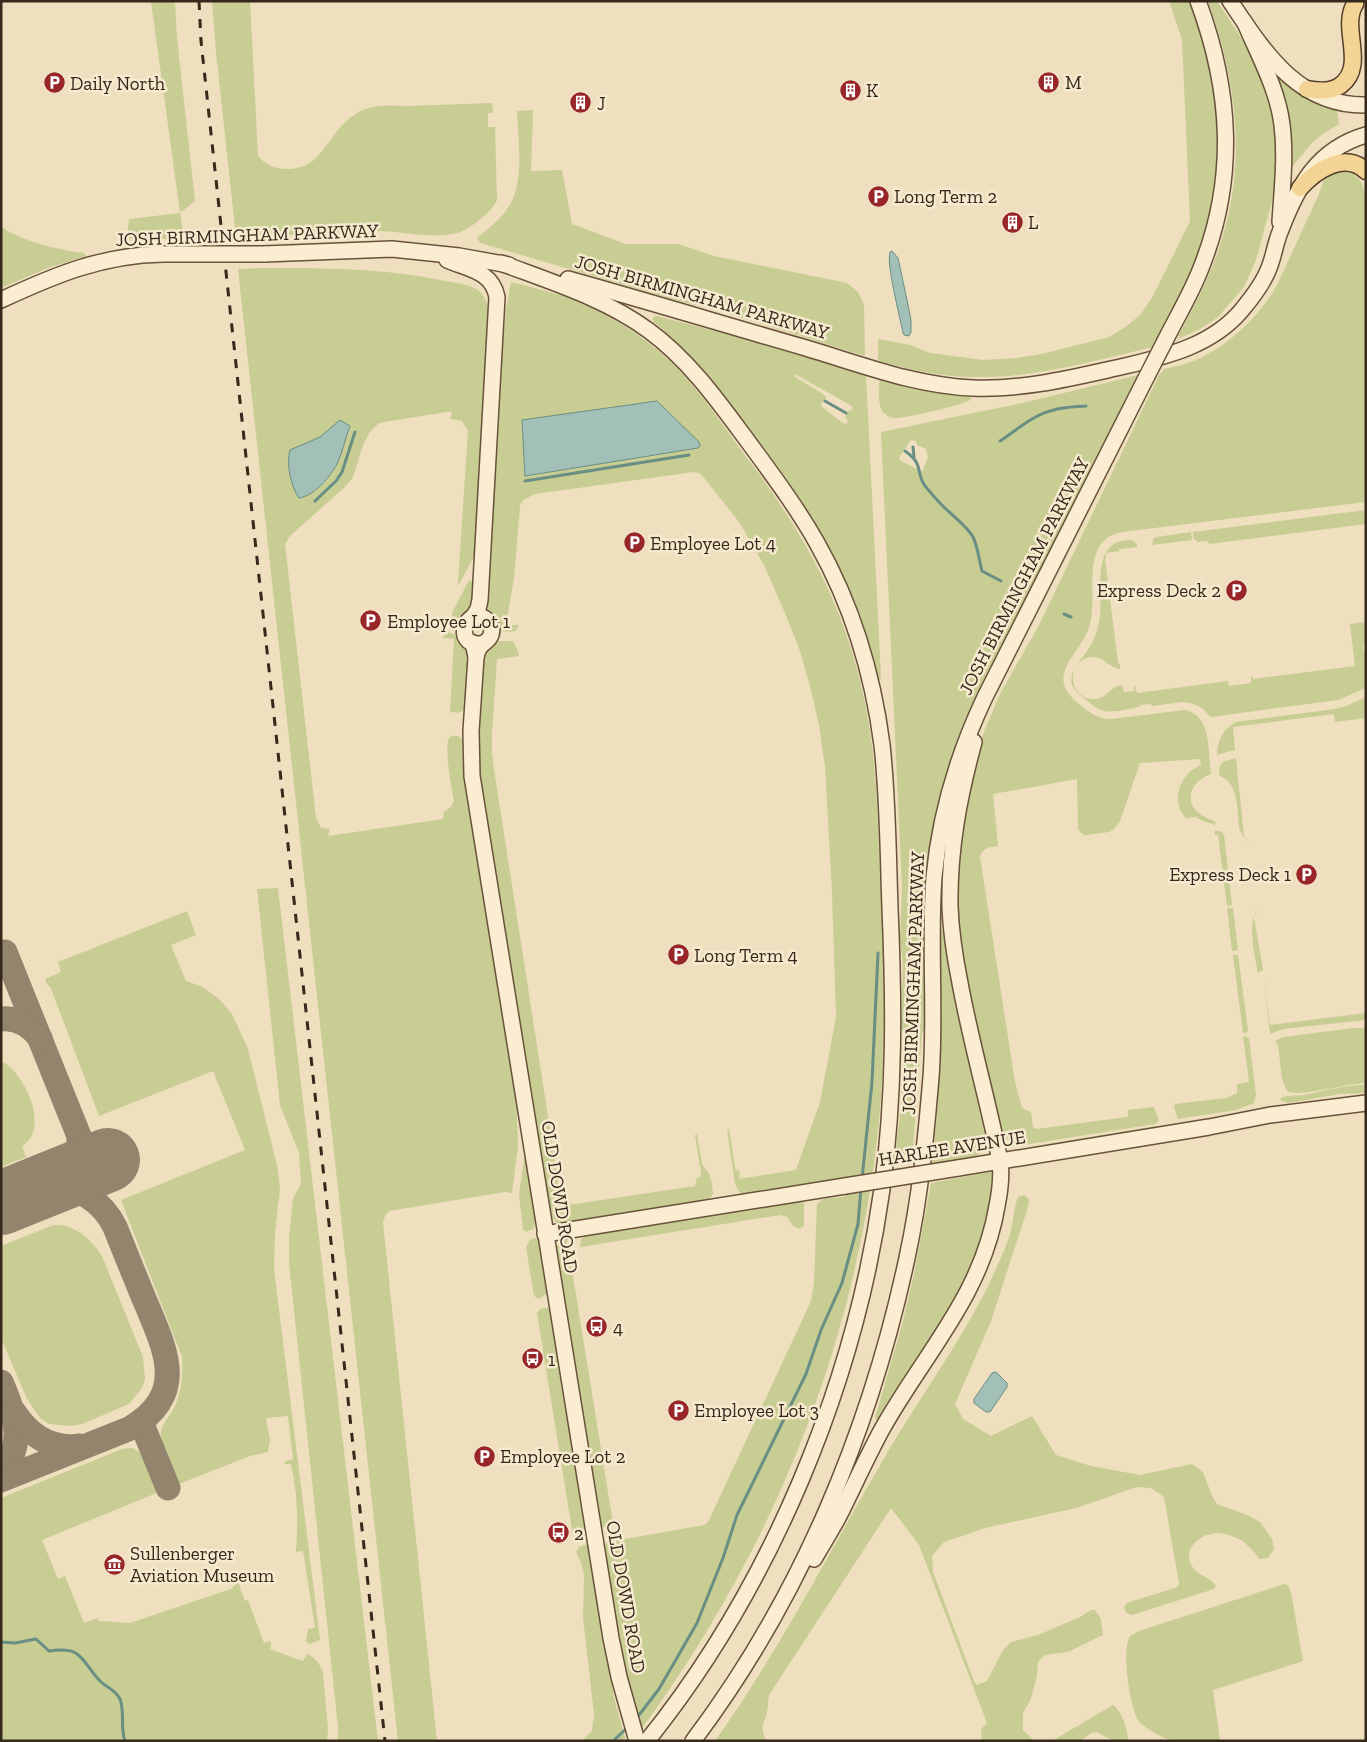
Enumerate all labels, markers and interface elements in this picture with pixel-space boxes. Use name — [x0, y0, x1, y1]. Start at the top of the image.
building icon: M — [1037, 70, 1061, 94]
parking icon: Daily North — [42, 71, 66, 95]
place label: M — [1065, 71, 1082, 94]
place label: Daily North — [70, 72, 166, 95]
building icon: K — [838, 78, 862, 102]
place label: K — [866, 79, 879, 102]
building icon: J — [569, 91, 593, 115]
place label: J — [597, 92, 606, 115]
parking icon: Long Term 2 — [866, 184, 890, 208]
place label: Long Term 2 — [894, 185, 997, 208]
building icon: L — [1000, 210, 1024, 234]
place label: L — [1028, 211, 1039, 234]
street label: JOSH BIRMINGHAM PARKWAY — [115, 219, 379, 251]
street label: JOSH BIRMINGHAM PARKWAY — [572, 250, 832, 344]
street label: JOSH BIRMINGHAM PARKWAY — [954, 453, 1094, 699]
parking icon: Employee Lot 4 — [622, 531, 646, 555]
place label: Employee Lot 4 — [650, 532, 776, 555]
parking icon: Express Deck 2 — [1225, 578, 1249, 602]
place label: Express Deck 2 — [1097, 579, 1221, 602]
parking icon: Employee Lot 1 — [359, 609, 383, 633]
place label: Employee Lot 1 — [387, 610, 510, 633]
street label: JOSH BIRMINGHAM PARKWAY — [897, 851, 929, 1115]
parking icon: Express Deck 1 — [1295, 862, 1319, 886]
place label: Express Deck 1 — [1169, 863, 1291, 886]
parking icon: Long Term 4 — [666, 943, 690, 967]
place label: Long Term 4 — [694, 944, 798, 967]
street label: OLD DOWD ROAD — [537, 1119, 583, 1275]
street label: HARLEE AVENUE — [877, 1125, 1027, 1171]
bus stop icon: 4 — [585, 1315, 609, 1339]
place label: 4 — [613, 1316, 623, 1339]
bus stop icon: 1 — [520, 1347, 544, 1371]
place label: 1 — [548, 1348, 555, 1371]
parking icon: Employee Lot 3 — [666, 1398, 690, 1422]
place label: Employee Lot 3 — [694, 1399, 819, 1422]
parking icon: Employee Lot 2 — [472, 1444, 496, 1468]
place label: Employee Lot 2 — [500, 1445, 625, 1468]
street label: OLD DOWD ROAD — [601, 1519, 651, 1675]
bus stop icon: 2 — [546, 1521, 570, 1545]
place label: 2 — [574, 1522, 584, 1545]
place label: Sullenberger Aviation Museum — [130, 1542, 275, 1587]
museum icon: Sullenberger Aviation Museum — [102, 1552, 126, 1576]

